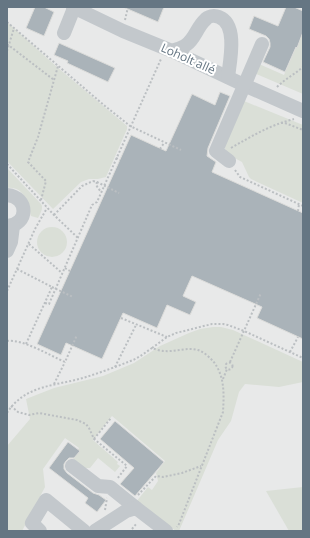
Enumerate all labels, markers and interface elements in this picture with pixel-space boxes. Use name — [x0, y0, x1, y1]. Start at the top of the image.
street label: Loholt allé — [158, 39, 218, 78]

